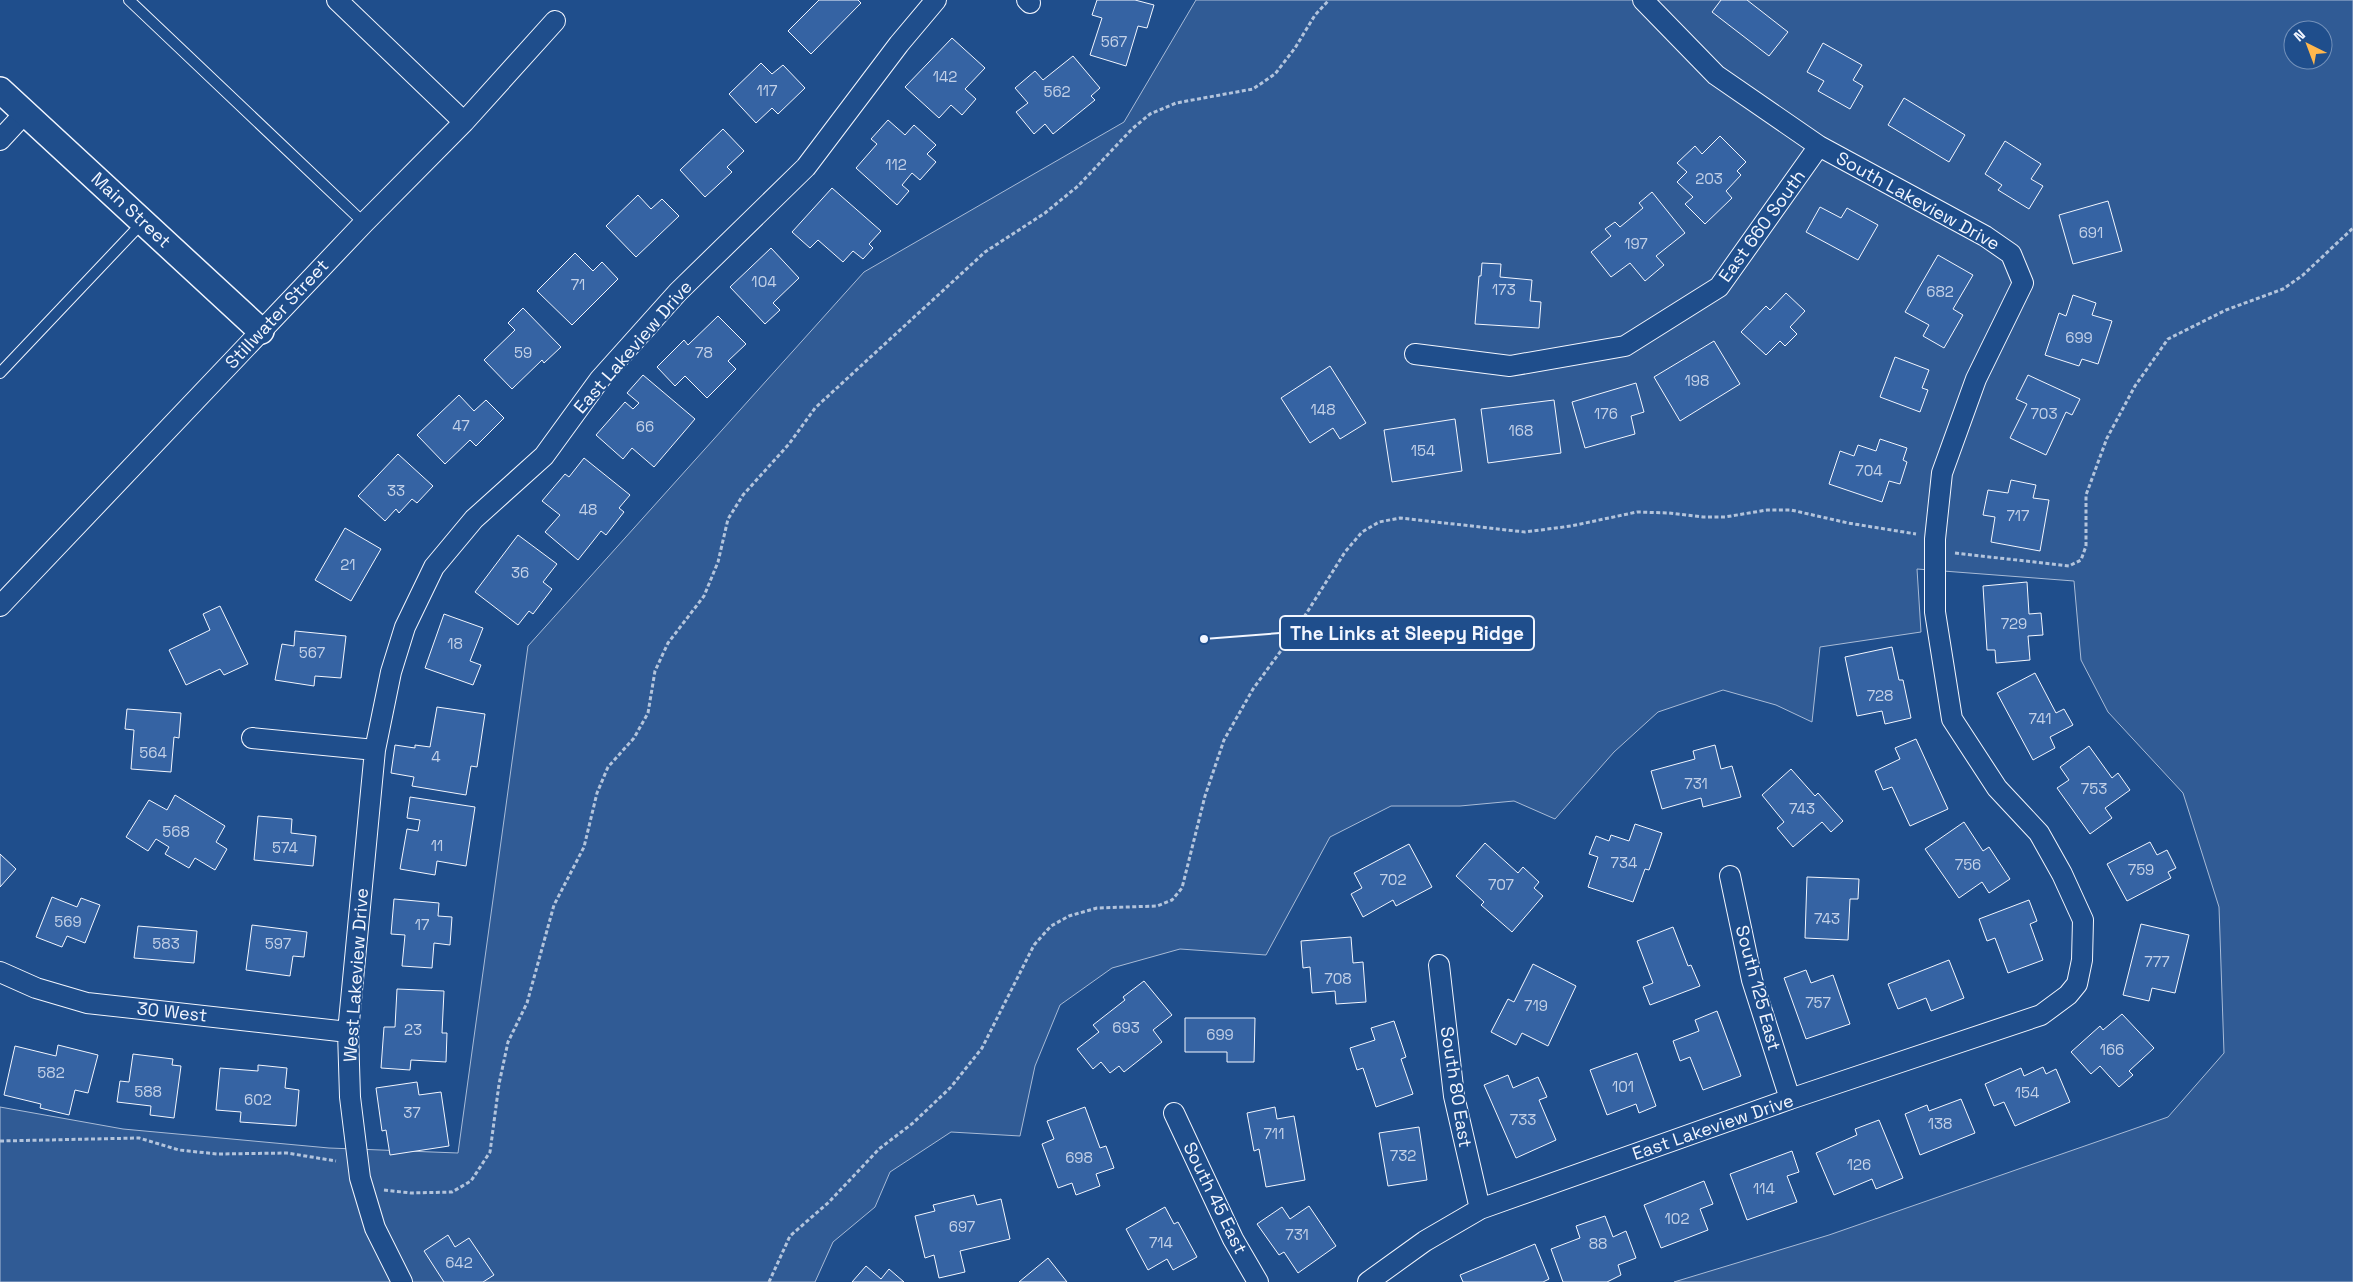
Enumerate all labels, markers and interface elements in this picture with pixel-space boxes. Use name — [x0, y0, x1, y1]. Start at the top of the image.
north arrow — [2283, 20, 2333, 70]
text: N — [2290, 26, 2309, 45]
house number: 567 — [1101, 32, 1127, 51]
house number: 142 — [933, 67, 957, 86]
house number: 117 — [756, 81, 778, 100]
house number: 562 — [1043, 82, 1071, 101]
street label: South Lakeview Drive — [1832, 146, 2004, 255]
house number: 112 — [885, 155, 907, 174]
street label: East 660 South — [1713, 165, 1810, 286]
street label: Main Street — [87, 167, 176, 252]
house number: 203 — [1695, 169, 1723, 188]
house number: 691 — [2079, 223, 2103, 242]
house number: 197 — [1624, 234, 1648, 253]
street label: Stillwater Street — [220, 254, 333, 373]
house number: 104 — [751, 272, 777, 291]
street label: East Lakeview Drive — [568, 275, 697, 418]
house number: 71 — [571, 275, 585, 294]
house number: 173 — [1492, 280, 1516, 299]
house number: 682 — [1926, 282, 1954, 301]
house number: 699 — [2065, 328, 2093, 347]
house number: 59 — [514, 343, 532, 362]
house number: 78 — [695, 343, 713, 362]
house number: 198 — [1685, 371, 1709, 390]
house number: 148 — [1311, 400, 1336, 419]
house number: 176 — [1594, 404, 1618, 423]
house number: 703 — [2030, 404, 2058, 423]
house number: 47 — [452, 416, 470, 435]
house number: 66 — [636, 417, 654, 436]
house number: 168 — [1509, 421, 1533, 440]
house number: 154 — [1411, 441, 1435, 460]
house number: 704 — [1855, 461, 1883, 480]
house number: 33 — [387, 481, 405, 500]
house number: 48 — [579, 500, 597, 519]
house number: 717 — [2006, 506, 2030, 525]
house number: 21 — [340, 555, 356, 574]
house number: 36 — [511, 563, 529, 582]
house number: 729 — [2001, 614, 2027, 633]
callout: The Links at Sleepy Ridge — [1280, 616, 1534, 650]
text: The Links at Sleepy Ridge — [1290, 621, 1524, 646]
house number: 18 — [447, 634, 463, 653]
house number: 567 — [299, 643, 325, 662]
house number: 728 — [1867, 686, 1893, 705]
house number: 741 — [2029, 709, 2051, 728]
house number: 564 — [139, 743, 167, 762]
house number: 4 — [431, 747, 441, 766]
house number: 731 — [1684, 774, 1708, 793]
house number: 753 — [2081, 779, 2107, 798]
house number: 743 — [1789, 799, 1815, 818]
house number: 568 — [162, 822, 190, 841]
house number: 11 — [431, 836, 443, 855]
house number: 574 — [272, 838, 298, 857]
house number: 734 — [1611, 853, 1637, 872]
house number: 756 — [1955, 855, 1981, 874]
house number: 759 — [2128, 860, 2154, 879]
house number: 702 — [1379, 870, 1407, 889]
house number: 707 — [1488, 875, 1514, 894]
street label: West Lakeview Drive — [338, 887, 373, 1063]
house number: 743 — [1814, 909, 1840, 928]
house number: 569 — [54, 912, 82, 931]
house number: 17 — [415, 915, 429, 934]
street label: South 125 East — [1731, 923, 1786, 1053]
house number: 583 — [152, 934, 180, 953]
house number: 597 — [265, 934, 291, 953]
house number: 777 — [2144, 952, 2170, 971]
house number: 708 — [1324, 969, 1352, 988]
house number: 757 — [1805, 993, 1831, 1012]
street label: 30 West — [136, 996, 208, 1027]
house number: 719 — [1524, 996, 1548, 1015]
house number: 693 — [1112, 1018, 1140, 1037]
house number: 23 — [404, 1020, 422, 1039]
house number: 699 — [1206, 1025, 1234, 1044]
street label: South 80 East — [1436, 1025, 1477, 1149]
house number: 166 — [2100, 1040, 2124, 1059]
house number: 582 — [37, 1063, 65, 1082]
house number: 101 — [1612, 1077, 1634, 1096]
house number: 588 — [134, 1082, 162, 1101]
house number: 154 — [2015, 1083, 2039, 1102]
street label: East Lakeview Drive — [1629, 1088, 1796, 1165]
house number: 602 — [244, 1090, 272, 1109]
house number: 37 — [403, 1103, 421, 1122]
house number: 733 — [1510, 1110, 1536, 1129]
house number: 138 — [1928, 1114, 1952, 1133]
house number: 711 — [1264, 1124, 1284, 1143]
street label: South 45 East — [1178, 1138, 1252, 1258]
house number: 732 — [1390, 1146, 1416, 1165]
house number: 698 — [1065, 1148, 1093, 1167]
house number: 126 — [1847, 1155, 1871, 1174]
house number: 114 — [1753, 1179, 1775, 1198]
house number: 102 — [1665, 1209, 1689, 1228]
house number: 697 — [949, 1217, 975, 1236]
house number: 731 — [1285, 1225, 1309, 1244]
house number: 714 — [1149, 1233, 1173, 1252]
house number: 88 — [1589, 1234, 1607, 1253]
house number: 642 — [445, 1253, 473, 1272]

